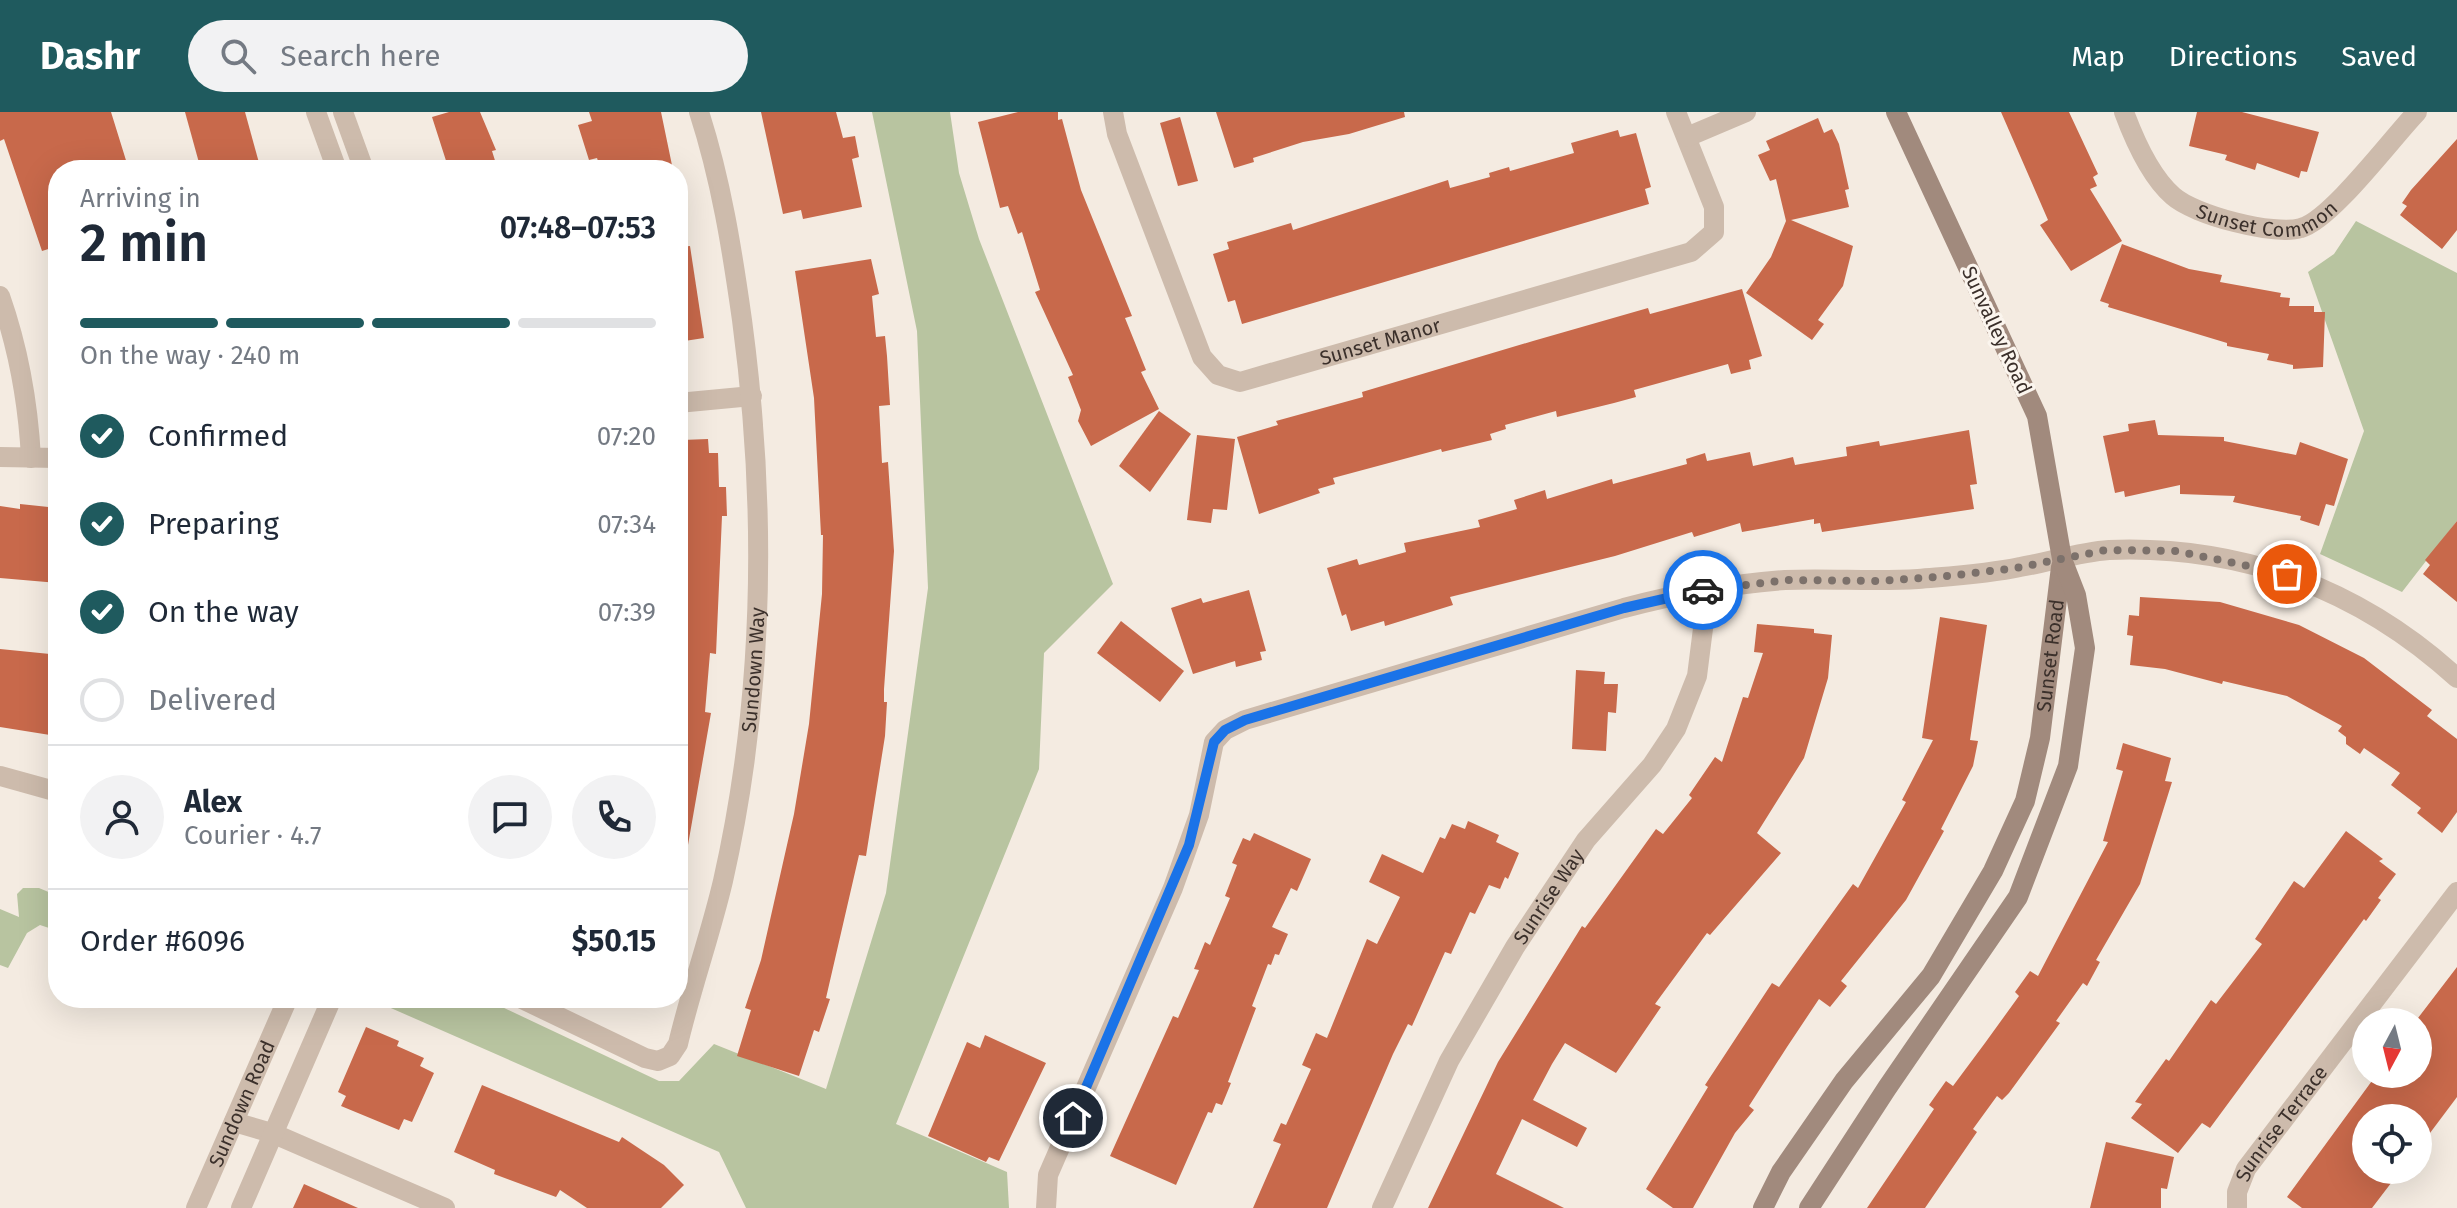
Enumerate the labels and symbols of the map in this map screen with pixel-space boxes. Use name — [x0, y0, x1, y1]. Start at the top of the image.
street label: Sunset Common — [2190, 185, 2338, 217]
text: Sunset Common — [2193, 196, 2342, 242]
street label: Sunvalley Road — [1957, 262, 2037, 398]
street label: Sunset Manor — [1317, 313, 1444, 370]
pin — [2253, 540, 2321, 608]
courier — [1663, 550, 1743, 630]
street label: Sunset Road — [2031, 598, 2069, 713]
street label: Sundown Way — [736, 607, 769, 734]
street label: Sunrise Way — [1508, 844, 1589, 949]
north arrow — [2352, 1008, 2432, 1088]
street label: Sundown Road — [204, 1037, 280, 1170]
street label: Sunrise Terrace — [2230, 1061, 2332, 1185]
pin — [1039, 1084, 1107, 1152]

